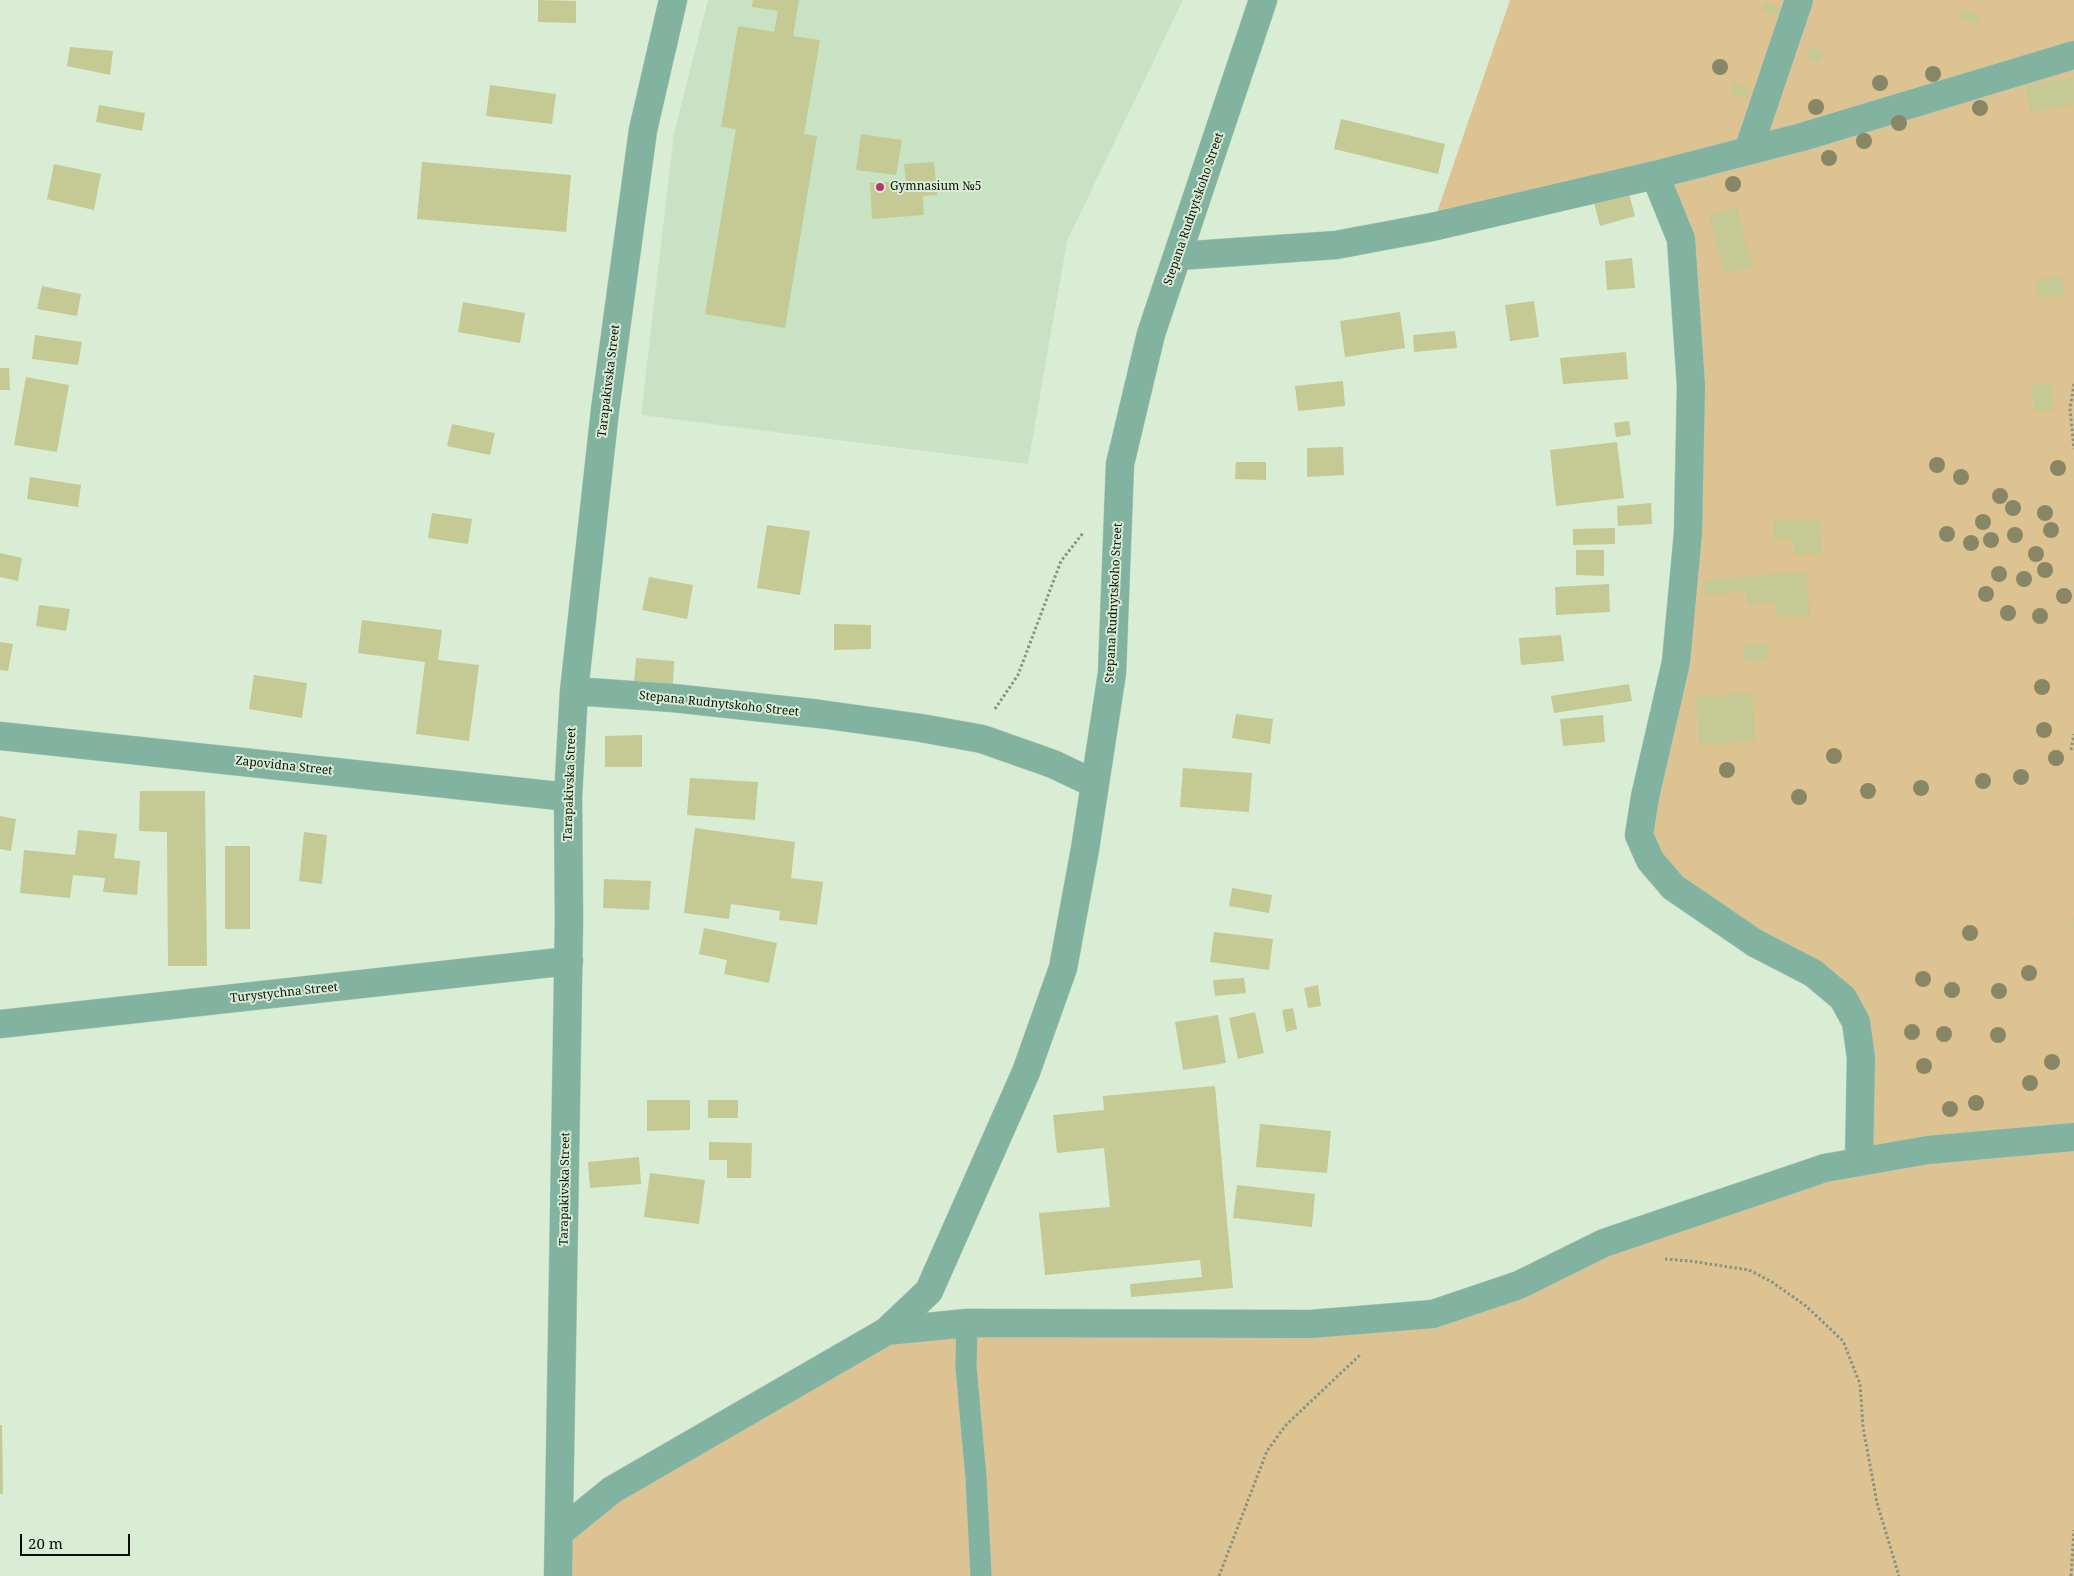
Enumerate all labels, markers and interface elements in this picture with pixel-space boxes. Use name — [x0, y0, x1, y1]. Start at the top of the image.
street label: Stepana Rudnytskoho Street — [1161, 131, 1227, 287]
place label: Gymnasium №5 — [890, 180, 982, 194]
marker: Gymnasium №5 — [874, 181, 886, 193]
street label: Tarapakivska Street — [595, 324, 623, 438]
street label: Stepana Rudnytskoho Street — [1103, 522, 1125, 684]
street label: Stepana Rudnytskoho Street — [638, 688, 800, 720]
street label: Tarapakivska Street — [561, 727, 579, 841]
street label: Zapovidna Street — [235, 754, 333, 778]
street label: Turystychna Street — [229, 980, 339, 1006]
street label: Tarapakivska Street — [557, 1132, 573, 1246]
scale bar — [22, 1524, 132, 1556]
text: 20 m — [28, 1533, 63, 1553]

